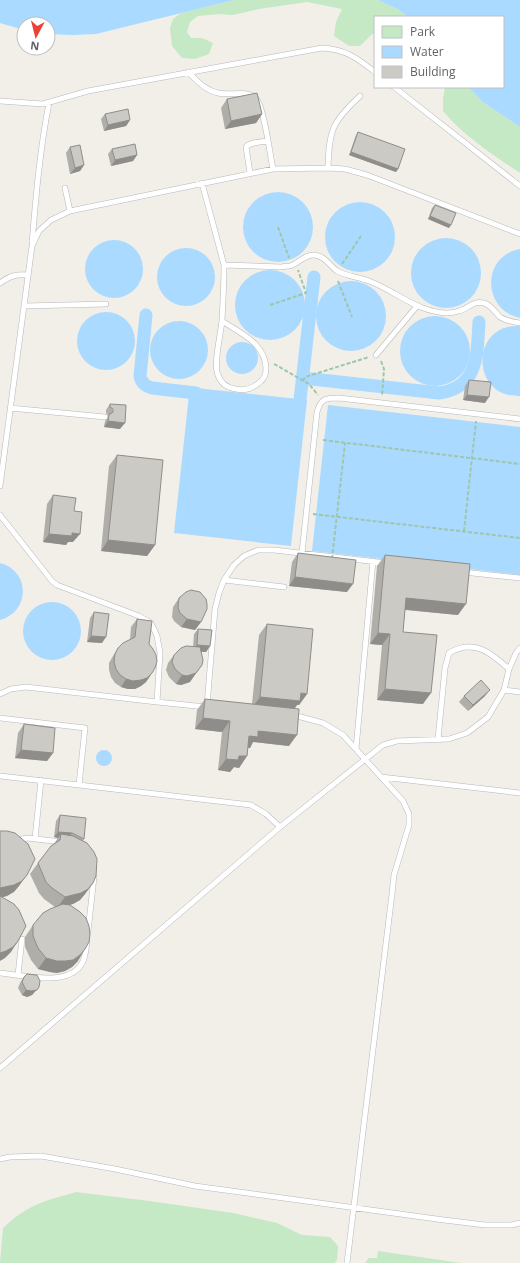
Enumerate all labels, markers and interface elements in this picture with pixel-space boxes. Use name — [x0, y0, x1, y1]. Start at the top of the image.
north arrow — [16, 16, 56, 56]
legend — [374, 16, 504, 88]
text: Park — [410, 23, 436, 40]
text: N — [29, 38, 40, 54]
text: Water — [410, 43, 444, 60]
text: Building — [410, 63, 456, 80]

